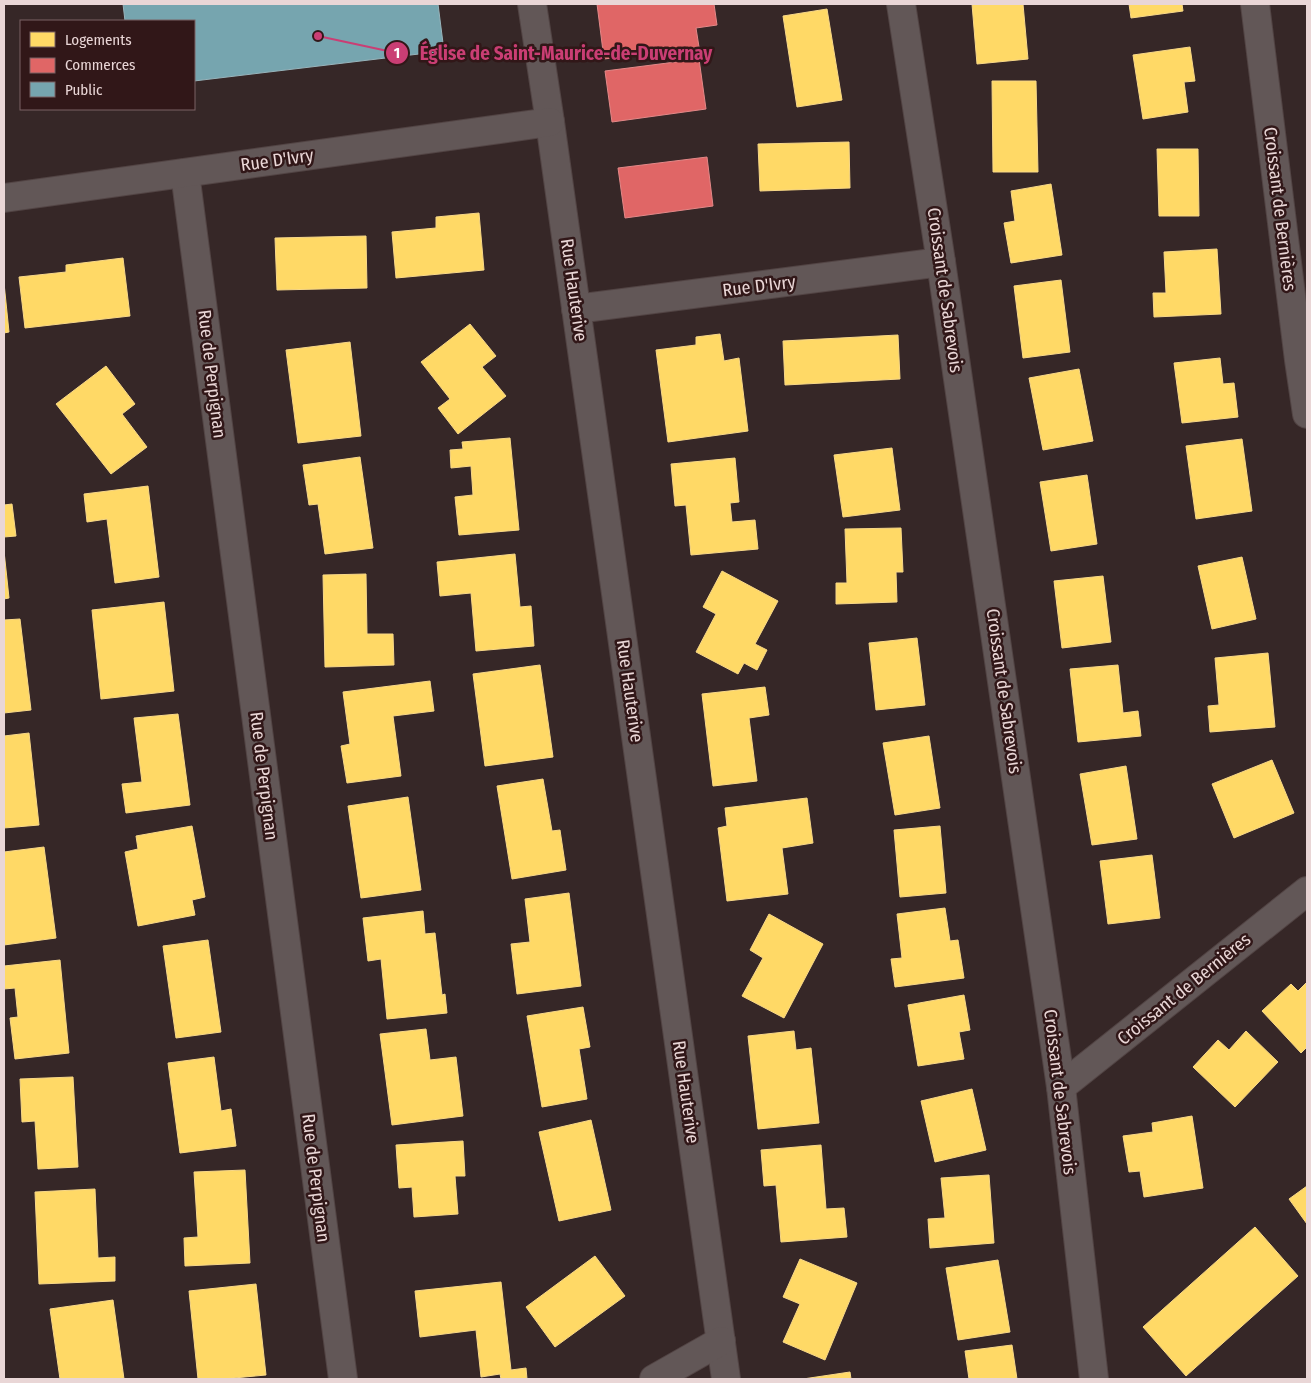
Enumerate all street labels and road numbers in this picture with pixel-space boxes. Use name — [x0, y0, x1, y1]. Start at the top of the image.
street label: Croissant de Bernières — [1259, 126, 1301, 293]
street label: Rue D'Ivry — [239, 144, 315, 176]
street label: Croissant de Sabrevois — [923, 206, 968, 374]
street label: Rue Hauterive — [556, 237, 592, 343]
street label: Rue D'Ivry — [721, 271, 797, 301]
street label: Rue de Perpignan — [193, 308, 231, 440]
street label: Croissant de Sabrevois — [982, 607, 1027, 775]
street label: Rue Hauterive — [612, 638, 648, 744]
street label: Rue de Perpignan — [245, 710, 283, 842]
street label: Croissant de Bernières — [1113, 928, 1255, 1050]
street label: Croissant de Sabrevois — [1039, 1008, 1081, 1176]
street label: Rue Hauterive — [668, 1039, 704, 1145]
street label: Rue de Perpignan — [297, 1112, 335, 1244]

